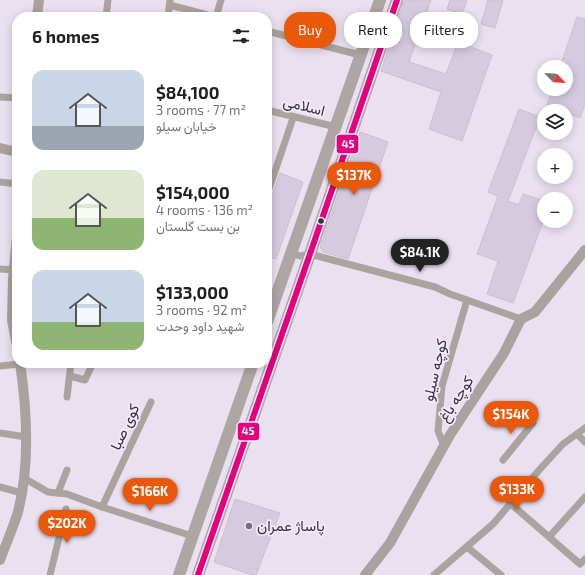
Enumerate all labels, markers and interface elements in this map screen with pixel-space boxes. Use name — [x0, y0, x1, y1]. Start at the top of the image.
chip: Buy — [284, 12, 336, 48]
chip: Rent — [344, 12, 402, 48]
chip: Filters — [410, 12, 478, 48]
icon: filters — [230, 25, 252, 47]
text: 6 homes — [32, 26, 100, 46]
north arrow — [537, 60, 573, 96]
map controls — [537, 60, 573, 228]
text: $84,100 — [156, 82, 219, 102]
icon: home — [64, 86, 112, 134]
street label: اسلامی — [281, 91, 327, 121]
text: 3 rooms · 77 m² — [156, 102, 246, 118]
button: layers — [537, 104, 573, 140]
text: خیابان سیلو — [156, 118, 217, 134]
line badge: 45 — [336, 134, 359, 154]
text: 45 — [341, 137, 355, 150]
button: + — [537, 148, 573, 184]
pin: $137K — [326, 162, 382, 196]
text: $137K — [336, 167, 372, 183]
text: $154,000 — [156, 182, 230, 202]
icon: home — [64, 186, 112, 234]
button: − — [537, 192, 573, 228]
text: 4 rooms · 136 m² — [156, 202, 253, 218]
unlabelled marker — [316, 216, 326, 226]
text: بن بست گلستان — [156, 218, 240, 234]
pin: $84.1K — [387, 239, 453, 273]
text: $84.1K — [400, 244, 440, 260]
text: $133,000 — [156, 282, 229, 302]
icon: home — [64, 286, 112, 334]
text: 3 rooms · 92 m² — [156, 302, 247, 318]
text: شهید داود وحدت — [156, 318, 244, 334]
street label: کوچه سیلو — [418, 337, 452, 403]
street label: کوچه باغ — [434, 372, 479, 427]
street label: کوی صبا — [106, 400, 145, 453]
pin: $154K — [483, 401, 539, 435]
text: $154K — [493, 406, 529, 422]
line badge: 45 — [237, 422, 260, 441]
text: 45 — [241, 424, 255, 437]
pin: $133K — [489, 476, 545, 510]
pin: $166K — [122, 478, 178, 512]
text: $133K — [499, 481, 535, 497]
text: $166K — [132, 483, 168, 499]
pin: $202K — [39, 510, 95, 544]
text: $202K — [47, 515, 87, 531]
place label: پاساژ عمران — [257, 516, 325, 536]
marker: پاساژ عمران — [244, 521, 254, 531]

